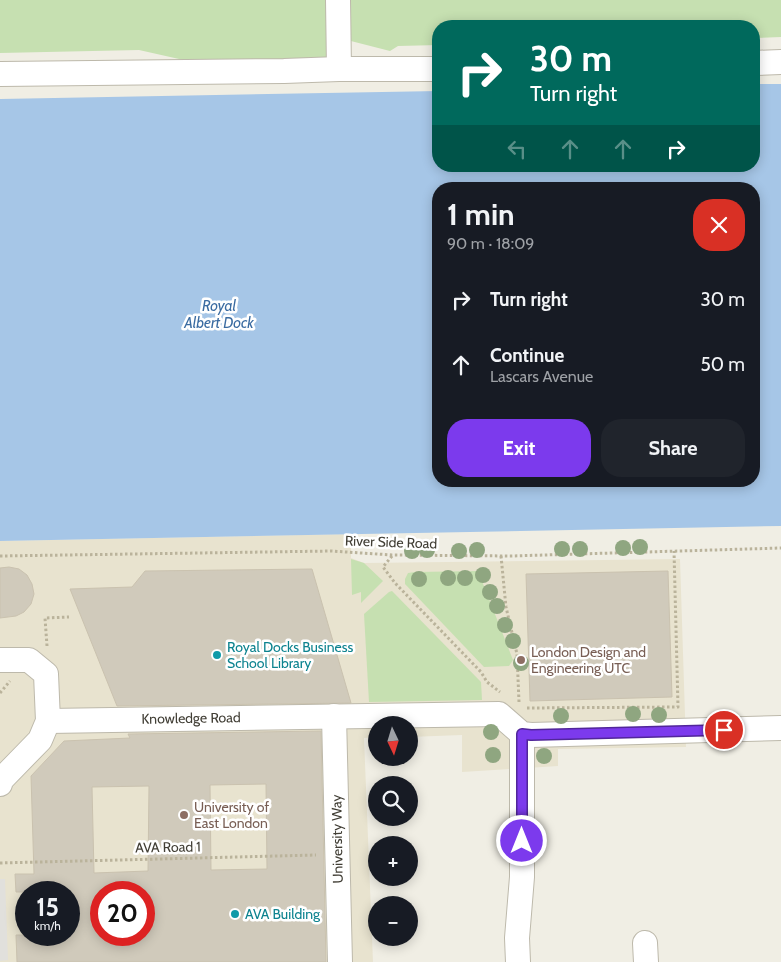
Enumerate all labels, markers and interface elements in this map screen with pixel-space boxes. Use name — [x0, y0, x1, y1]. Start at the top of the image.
text: 30 m — [530, 37, 612, 80]
icon: right — [447, 40, 512, 105]
text: Turn right — [530, 80, 617, 107]
icon: left — [503, 135, 531, 163]
icon: ahead — [556, 135, 584, 163]
icon: ahead — [609, 135, 637, 163]
icon: right — [662, 135, 690, 163]
text: 1 min — [447, 196, 515, 233]
button: close — [693, 199, 745, 251]
text: 90 m · 18:09 — [447, 234, 534, 253]
icon: right — [447, 286, 475, 314]
text: Turn right — [490, 288, 568, 311]
text: 30 m — [701, 288, 745, 311]
water label: Royal Albert Dock — [183, 297, 254, 332]
text: Continue — [490, 344, 564, 367]
icon: ahead — [447, 351, 475, 379]
text: 50 m — [701, 353, 745, 376]
text: Lascars Avenue — [490, 367, 593, 386]
button: Exit — [447, 419, 591, 477]
button: Share — [601, 419, 745, 477]
street label: River Side Road — [345, 531, 437, 553]
place label: Royal Docks Business School Library — [227, 638, 353, 672]
place label: London Design and Engineering UTC — [531, 643, 646, 677]
marker: Royal Docks Business School Library — [211, 649, 223, 661]
marker: London Design and Engineering UTC — [515, 654, 527, 666]
street label: Knowledge Road — [141, 708, 241, 728]
pin — [703, 709, 745, 751]
north arrow — [368, 716, 418, 766]
map controls — [368, 716, 418, 946]
icon: arrive — [710, 716, 738, 744]
button: search — [368, 776, 418, 826]
street label: University Way — [327, 794, 347, 884]
place label: University of East London — [194, 798, 269, 832]
marker: University of East London — [178, 809, 190, 821]
position arrow — [495, 814, 547, 866]
button: + — [368, 836, 418, 886]
street label: AVA Road 1 — [135, 837, 201, 857]
speed limit sign: 20 — [90, 881, 155, 946]
text: 15 — [36, 892, 59, 922]
button: − — [368, 896, 418, 946]
place label: AVA Building — [245, 905, 321, 923]
marker: AVA Building — [229, 908, 241, 920]
text: km/h — [34, 918, 61, 933]

